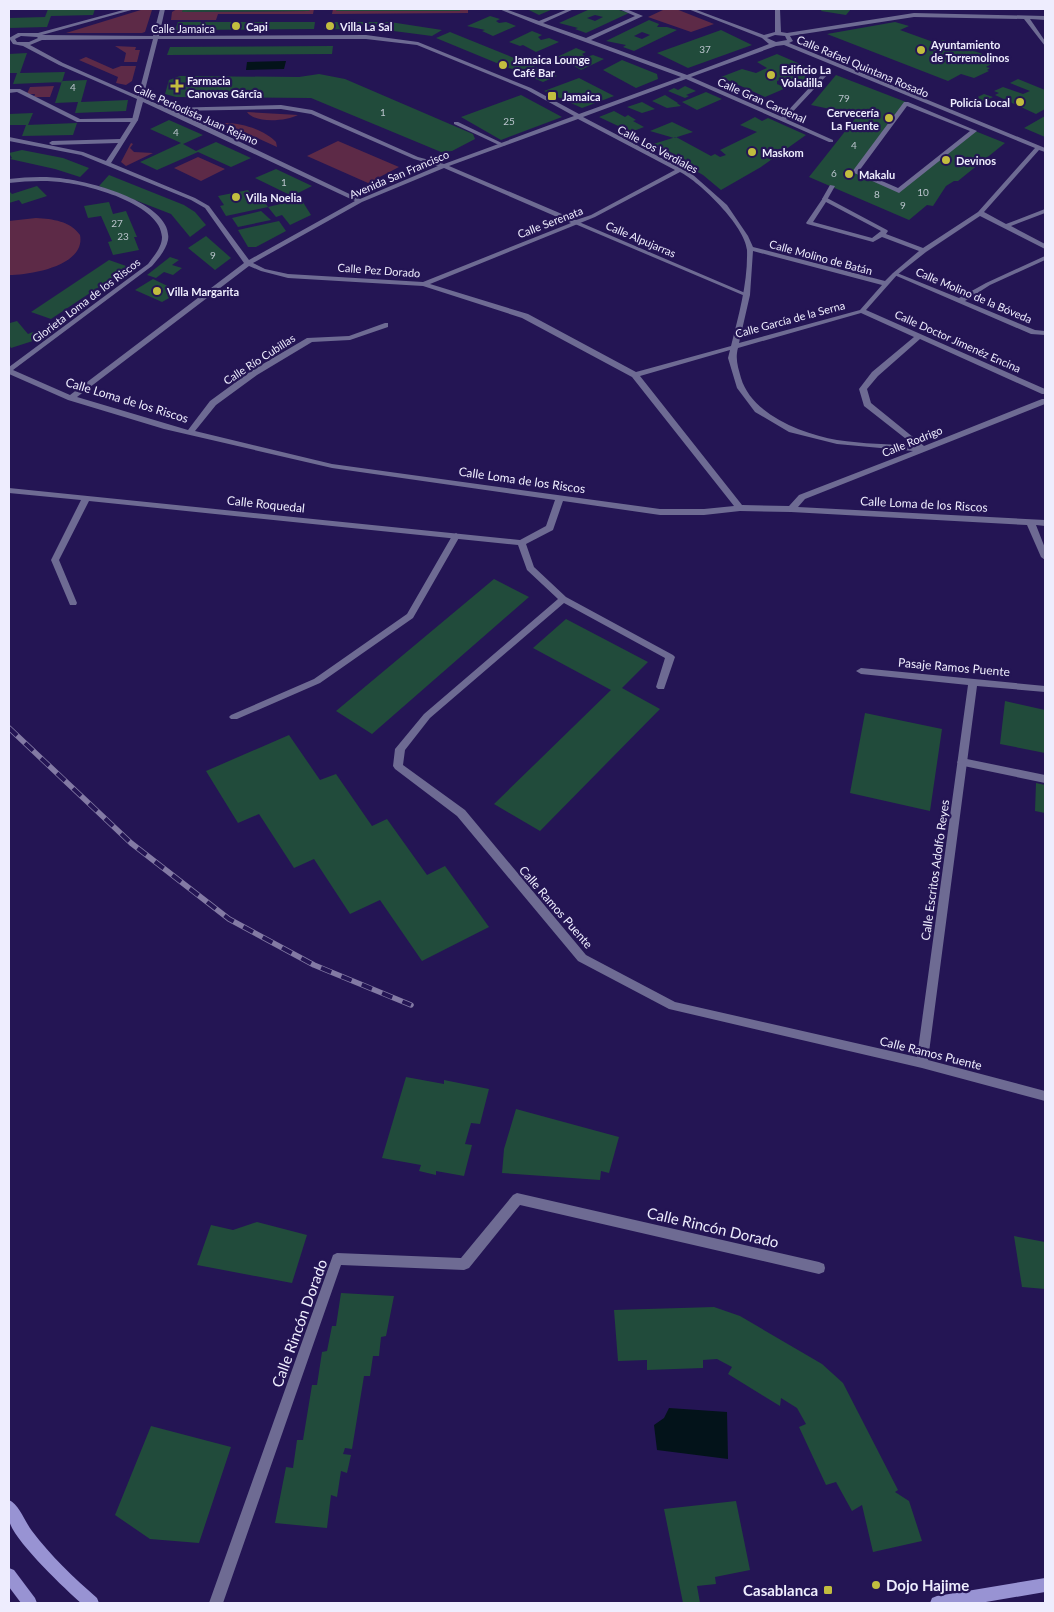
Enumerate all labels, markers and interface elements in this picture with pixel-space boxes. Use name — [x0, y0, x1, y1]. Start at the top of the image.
marker: Capi — [230, 20, 242, 32]
place label: Capi — [246, 20, 268, 33]
marker: Villa La Sal — [324, 20, 336, 32]
place label: Villa La Sal — [339, 20, 393, 33]
street label: Calle Jamaica — [151, 22, 215, 35]
street label: Calle Rafael Quintana Rosado — [795, 32, 931, 100]
place label: Ayuntamiento de Torremolinos — [930, 38, 1010, 64]
house number: 37 — [699, 43, 711, 55]
marker: Ayuntamiento de Torremolinos — [915, 44, 927, 56]
place label: Jamaica Lounge Café Bar — [513, 53, 590, 79]
marker: Jamaica Lounge Café Bar — [497, 59, 509, 71]
place label: Edificio La Voladilla — [780, 63, 831, 89]
marker: Edificio La Voladilla — [765, 69, 777, 81]
place label: Farmacia Canovas Gárcîa — [187, 74, 262, 100]
street label: Calle Gran Cardenal — [716, 75, 808, 125]
marker: Farmacia Canovas Gárcîa — [171, 80, 183, 92]
house number: 4 — [70, 81, 76, 93]
street label: Calle Periodista Juan Rejano — [132, 81, 260, 147]
marker: Jamaica — [546, 90, 558, 102]
place label: Jamaica — [562, 90, 601, 103]
house number: 79 — [838, 92, 850, 104]
place label: Policía Local — [950, 96, 1010, 109]
marker: Policía Local — [1014, 96, 1026, 108]
house number: 1 — [380, 106, 386, 118]
place label: Cervecería La Fuente — [827, 106, 879, 132]
marker: Cervecería La Fuente — [883, 112, 895, 124]
house number: 25 — [503, 115, 515, 127]
street label: Calle Los Verdiales — [616, 122, 701, 176]
house number: 4 — [173, 126, 179, 138]
house number: 4 — [851, 139, 857, 151]
marker: Maskom — [746, 146, 758, 158]
place label: Maskom — [762, 146, 804, 159]
street label: Avenida San Francisco — [347, 147, 451, 201]
marker: Devinos — [940, 154, 952, 166]
place label: Devinos — [956, 154, 996, 167]
house number: 6 — [831, 167, 837, 179]
marker: Makalu — [843, 168, 855, 180]
place label: Makalu — [859, 168, 895, 181]
house number: 1 — [281, 176, 287, 188]
house number: 10 — [917, 186, 929, 198]
house number: 8 — [874, 188, 880, 200]
marker: Villa Noelia — [230, 191, 242, 203]
place label: Villa Noelia — [245, 191, 302, 204]
house number: 9 — [900, 199, 906, 211]
street label: Calle Serenata — [516, 204, 584, 240]
house number: 27 — [111, 217, 123, 229]
street label: Calle Alpujarras — [604, 218, 678, 260]
house number: 23 — [117, 230, 129, 242]
street label: Calle Molino de Batán — [768, 237, 874, 277]
house number: 9 — [210, 249, 216, 261]
street label: Glorieta Loma de los Riscos — [29, 255, 143, 345]
street label: Calle Pez Dorado — [337, 261, 421, 279]
street label: Calle Molino de la Bóveda — [914, 265, 1034, 325]
marker: Villa Margarita — [151, 285, 163, 297]
place label: Villa Margarita — [166, 285, 239, 298]
street label: Calle García de la Serna — [734, 298, 846, 340]
street label: Calle Doctor Jimenéz Encina — [893, 307, 1023, 375]
street label: Calle Río Cubillas — [221, 331, 297, 387]
street label: Calle Loma de los Riscos — [64, 374, 190, 426]
street label: Calle Rodrigo — [880, 423, 944, 459]
street label: Calle Loma de los Riscos — [458, 464, 586, 496]
street label: Calle Roquedal — [226, 492, 306, 516]
street label: Calle Loma de los Riscos — [860, 493, 988, 515]
street label: Pasaje Ramos Puente — [897, 655, 1011, 679]
street label: Calle Escritos Adolfo Reyes — [918, 799, 952, 941]
street label: Calle Ramos Puente — [516, 863, 596, 951]
street label: Calle Ramos Puente — [878, 1033, 984, 1073]
street label: Calle Rincón Dorado — [645, 1203, 781, 1251]
street label: Calle Rincón Dorado — [267, 1257, 331, 1389]
place label: Dojo Hajime — [886, 1576, 969, 1594]
marker: Dojo Hajime — [870, 1579, 882, 1591]
place label: Casablanca — [743, 1581, 818, 1599]
marker: Casablanca — [822, 1584, 834, 1596]

